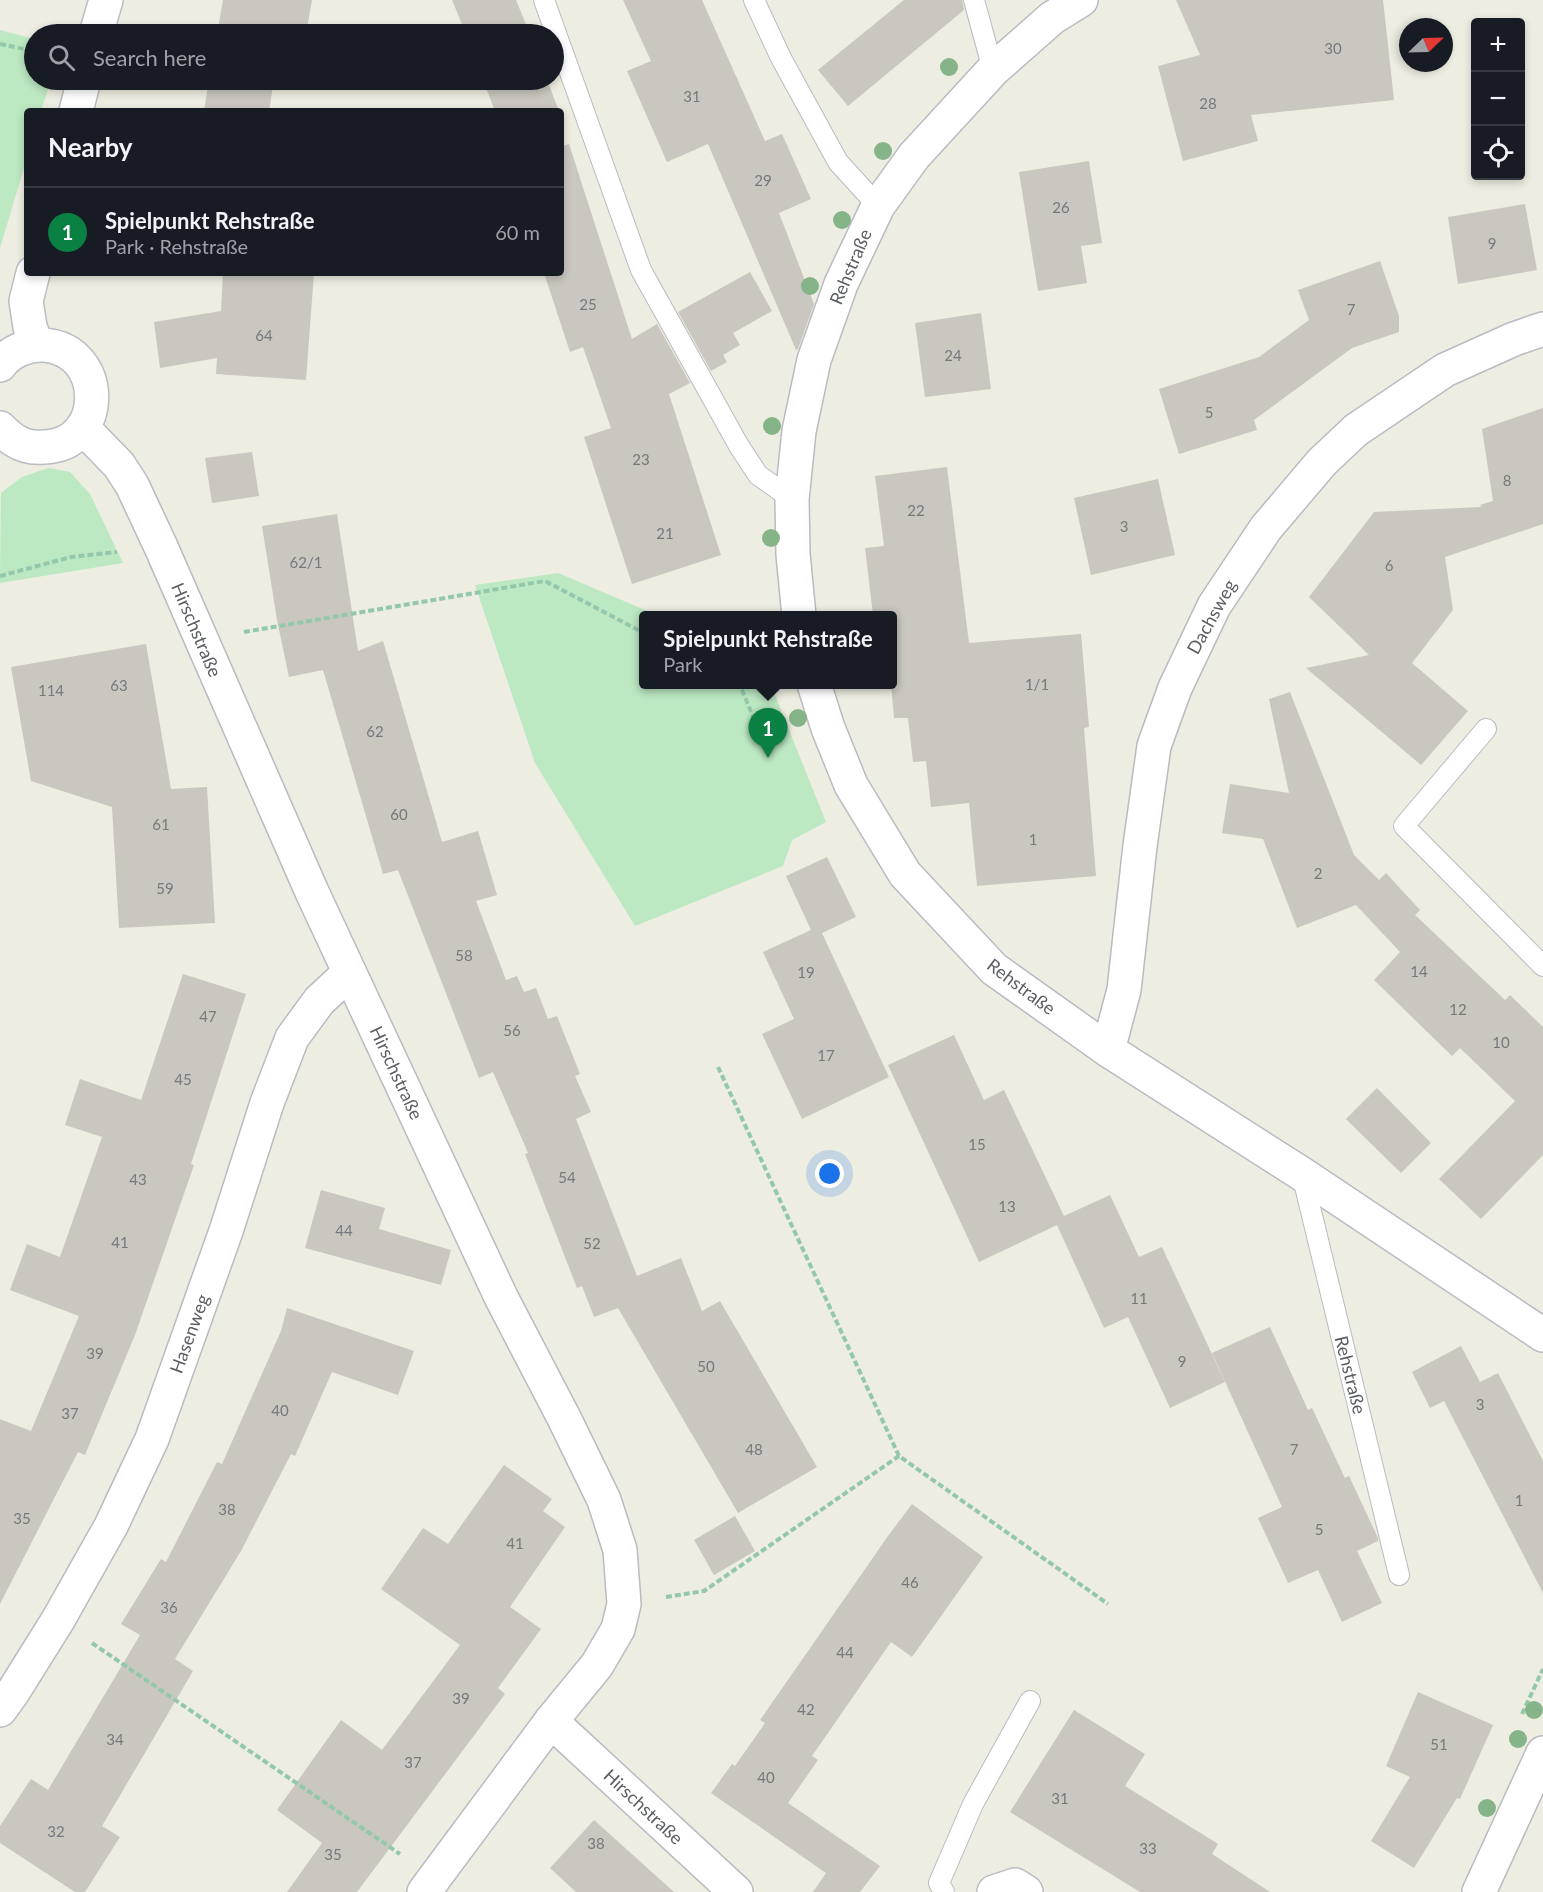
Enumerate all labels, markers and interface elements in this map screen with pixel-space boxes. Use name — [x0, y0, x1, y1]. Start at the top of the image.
north arrow — [1399, 18, 1453, 72]
map controls — [1471, 18, 1525, 180]
button: + — [1471, 18, 1525, 72]
search box — [24, 24, 564, 90]
house number: 30 — [1324, 39, 1342, 57]
icon: search — [45, 41, 78, 74]
text: Search here — [93, 44, 206, 71]
button: − — [1471, 72, 1525, 126]
house number: 31 — [683, 87, 701, 105]
house number: 28 — [1199, 94, 1217, 112]
button: locate — [1471, 126, 1525, 180]
text: Nearby — [48, 131, 133, 163]
house number: 29 — [754, 171, 772, 189]
house number: 26 — [1052, 198, 1070, 216]
text: Spielpunkt Rehstraße — [105, 207, 314, 234]
text: 1 — [62, 220, 73, 244]
text: 60 m — [495, 220, 540, 244]
street label: Rehstraße — [824, 226, 876, 308]
text: Park · Rehstraße — [105, 234, 248, 258]
house number: 9 — [1488, 234, 1496, 252]
house number: 25 — [579, 295, 597, 313]
house number: 7 — [1347, 300, 1356, 318]
house number: 64 — [255, 326, 273, 344]
house number: 24 — [944, 346, 962, 364]
house number: 5 — [1205, 403, 1213, 421]
house number: 23 — [632, 450, 650, 468]
house number: 8 — [1503, 471, 1511, 489]
house number: 22 — [907, 501, 925, 519]
house number: 3 — [1120, 517, 1128, 535]
house number: 21 — [656, 524, 674, 542]
house number: 62/1 — [290, 553, 322, 571]
house number: 6 — [1385, 556, 1394, 574]
street label: Dachsweg — [1182, 575, 1241, 658]
street label: Hirschstraße — [167, 579, 227, 680]
popup — [639, 611, 897, 689]
text: Spielpunkt Rehstraße — [663, 625, 873, 652]
text: Park — [663, 652, 702, 676]
house number: 1/1 — [1025, 675, 1049, 693]
house number: 63 — [110, 676, 128, 694]
house number: 114 — [38, 681, 64, 699]
pin: 1 — [748, 708, 788, 758]
house number: 62 — [366, 722, 384, 740]
house number: 60 — [390, 805, 408, 823]
house number: 61 — [152, 815, 170, 833]
house number: 1 — [1029, 830, 1037, 848]
house number: 2 — [1314, 864, 1322, 882]
house number: 59 — [156, 879, 174, 897]
house number: 58 — [455, 946, 473, 964]
street label: Rehstraße — [983, 953, 1060, 1019]
house number: 14 — [1410, 962, 1428, 980]
house number: 19 — [797, 963, 815, 981]
house number: 12 — [1449, 1000, 1467, 1018]
house number: 47 — [199, 1007, 217, 1025]
house number: 56 — [503, 1021, 521, 1039]
street label: Hirschstraße — [366, 1022, 428, 1123]
house number: 10 — [1492, 1033, 1510, 1051]
house number: 17 — [817, 1046, 835, 1064]
house number: 45 — [174, 1070, 192, 1088]
house number: 15 — [968, 1135, 986, 1153]
your location — [815, 1159, 844, 1188]
house number: 54 — [558, 1168, 576, 1186]
house number: 43 — [129, 1170, 147, 1188]
house number: 13 — [998, 1197, 1016, 1215]
house number: 44 — [335, 1221, 353, 1239]
house number: 41 — [111, 1233, 129, 1251]
house number: 52 — [583, 1234, 601, 1252]
house number: 11 — [1130, 1289, 1148, 1307]
street label: Hasenweg — [165, 1291, 214, 1376]
street label: Rehstraße — [1331, 1333, 1371, 1416]
house number: 39 — [86, 1344, 104, 1362]
house number: 9 — [1178, 1352, 1186, 1370]
house number: 50 — [697, 1357, 715, 1375]
house number: 3 — [1476, 1395, 1484, 1413]
house number: 40 — [271, 1401, 289, 1419]
house number: 37 — [61, 1404, 79, 1422]
house number: 48 — [745, 1440, 763, 1458]
house number: 7 — [1290, 1440, 1299, 1458]
house number: 1 — [1515, 1491, 1523, 1509]
house number: 38 — [218, 1500, 236, 1518]
house number: 35 — [13, 1509, 31, 1527]
house number: 5 — [1315, 1520, 1323, 1538]
house number: 41 — [506, 1534, 524, 1552]
house number: 46 — [901, 1573, 919, 1591]
house number: 36 — [160, 1598, 178, 1616]
house number: 44 — [836, 1643, 854, 1661]
house number: 39 — [452, 1689, 470, 1707]
house number: 42 — [797, 1700, 815, 1718]
house number: 34 — [106, 1730, 124, 1748]
house number: 51 — [1430, 1735, 1448, 1753]
house number: 37 — [404, 1753, 422, 1771]
street label: Hirschstraße — [599, 1764, 688, 1849]
house number: 40 — [757, 1768, 775, 1786]
house number: 31 — [1051, 1789, 1069, 1807]
house number: 32 — [47, 1822, 65, 1840]
house number: 38 — [587, 1834, 605, 1852]
house number: 33 — [1139, 1839, 1157, 1857]
house number: 35 — [324, 1845, 342, 1863]

